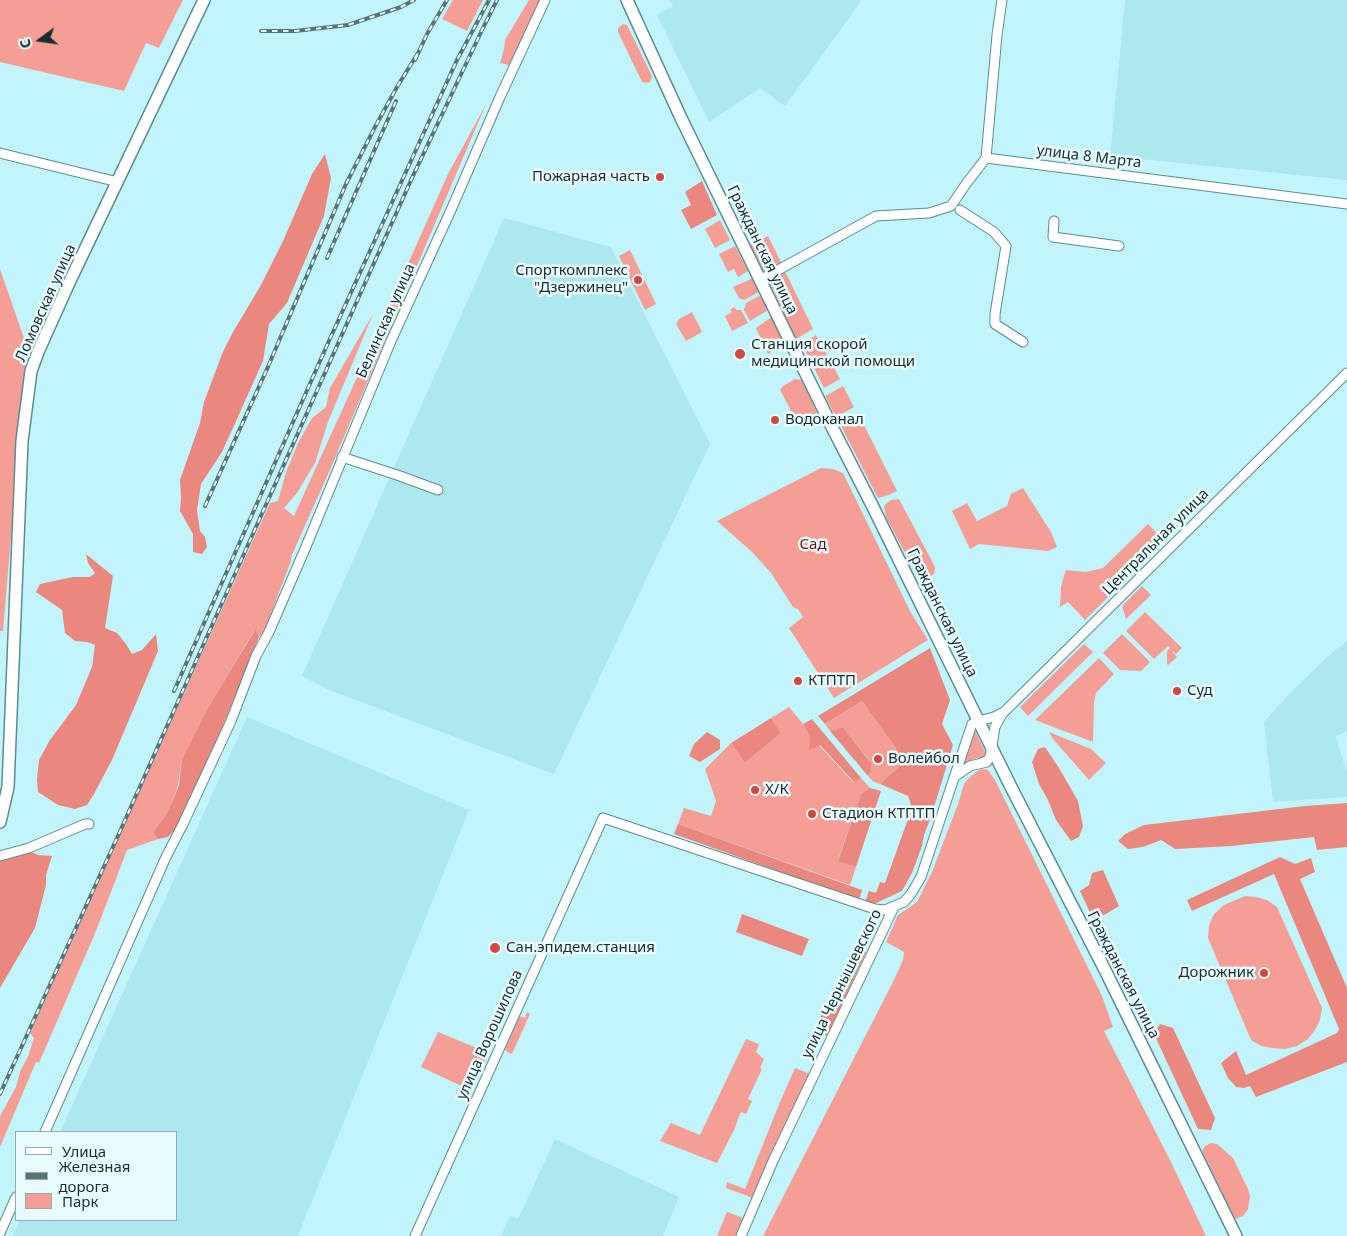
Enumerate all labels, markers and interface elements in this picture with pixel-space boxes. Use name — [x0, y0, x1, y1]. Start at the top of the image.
north arrow — [15, 15, 65, 65]
text: С — [15, 37, 35, 50]
street label: улица 8 Марта — [1036, 142, 1142, 172]
place label: Пожарная часть — [532, 168, 650, 186]
marker: Пожарная часть — [654, 171, 666, 183]
street label: Гражданская улица — [723, 183, 801, 317]
street label: Ломовская улица — [12, 241, 80, 365]
street label: Белинская улица — [353, 261, 419, 381]
place label: Спорткомплекс "Дзержинец" — [515, 262, 628, 297]
marker: Спорткомплекс "Дзержинец" — [632, 274, 644, 286]
place label: Станция скорой медицинской помощи — [751, 336, 915, 371]
marker: Станция скорой медицинской помощи — [733, 347, 747, 361]
place label: Водоканал — [785, 411, 864, 429]
marker: Водоканал — [769, 414, 781, 426]
street label: Центральная улица — [1099, 485, 1213, 599]
park label: Сад — [799, 536, 827, 554]
street label: Гражданская улица — [903, 546, 981, 680]
place label: КТПТП — [808, 672, 856, 690]
marker: КТПТП — [792, 675, 804, 687]
place label: Суд — [1187, 682, 1213, 700]
marker: Суд — [1171, 685, 1183, 697]
place label: Волейбол — [888, 750, 960, 768]
marker: Волейбол — [872, 753, 884, 765]
place label: Х/К — [765, 781, 789, 799]
marker: Х/К — [749, 784, 761, 796]
place label: Стадион КТПТП — [822, 805, 935, 823]
marker: Стадион КТПТП — [806, 808, 818, 820]
street label: улица Чернышевского — [798, 906, 886, 1062]
street label: Гражданская улица — [1083, 908, 1163, 1042]
place label: Сан.эпидем.станция — [506, 939, 655, 957]
marker: Сан.эпидем.станция — [488, 941, 502, 955]
place label: Дорожник — [1179, 964, 1254, 982]
street label: улица Ворошилова — [453, 967, 527, 1103]
marker: Дорожник — [1258, 967, 1270, 979]
legend — [15, 1131, 178, 1221]
text: Улица — [62, 1141, 106, 1161]
text: Железная дорога — [58, 1156, 131, 1196]
text: Парк — [62, 1191, 98, 1211]

